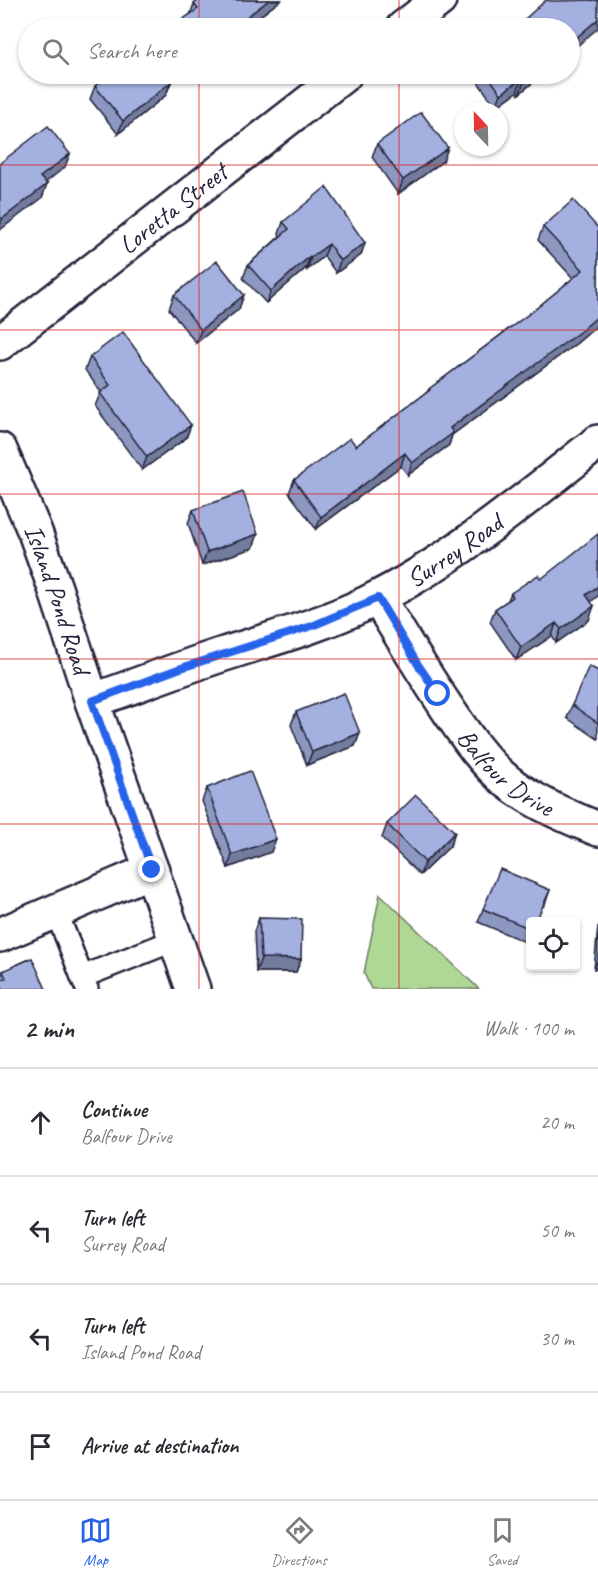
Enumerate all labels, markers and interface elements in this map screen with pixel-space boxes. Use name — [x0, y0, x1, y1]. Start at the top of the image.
search box — [18, 18, 580, 84]
icon: search — [39, 35, 72, 68]
text: Search here — [87, 37, 177, 65]
north arrow — [454, 102, 508, 156]
street label: Loretta Street — [112, 154, 237, 261]
street label: Surrey Road — [401, 504, 512, 595]
street label: Island Pond Road — [17, 519, 99, 682]
route start — [424, 680, 450, 706]
street label: Balfour Drive — [450, 723, 560, 824]
route end — [138, 856, 164, 882]
map controls — [526, 917, 580, 971]
button: locate — [526, 917, 580, 971]
text: 2 min — [24, 1012, 74, 1045]
text: Walk · 100 m — [484, 1016, 574, 1041]
text: Continue — [81, 1096, 147, 1124]
icon: ahead — [24, 1106, 57, 1139]
text: 20 m — [540, 1110, 574, 1135]
text: Balfour Drive — [81, 1124, 172, 1149]
text: Turn left — [81, 1204, 145, 1232]
icon: left — [24, 1214, 57, 1247]
text: 50 m — [540, 1218, 574, 1243]
text: Surrey Road — [81, 1232, 164, 1257]
text: Turn left — [81, 1312, 145, 1340]
icon: left — [24, 1322, 57, 1355]
text: 30 m — [540, 1326, 574, 1351]
text: Island Pond Road — [81, 1340, 201, 1365]
icon: arrive — [24, 1430, 57, 1463]
text: Arrive at destination — [81, 1432, 238, 1460]
tab: Map — [79, 1514, 112, 1570]
tab: Directions — [271, 1514, 327, 1570]
tab: Saved — [486, 1514, 519, 1570]

